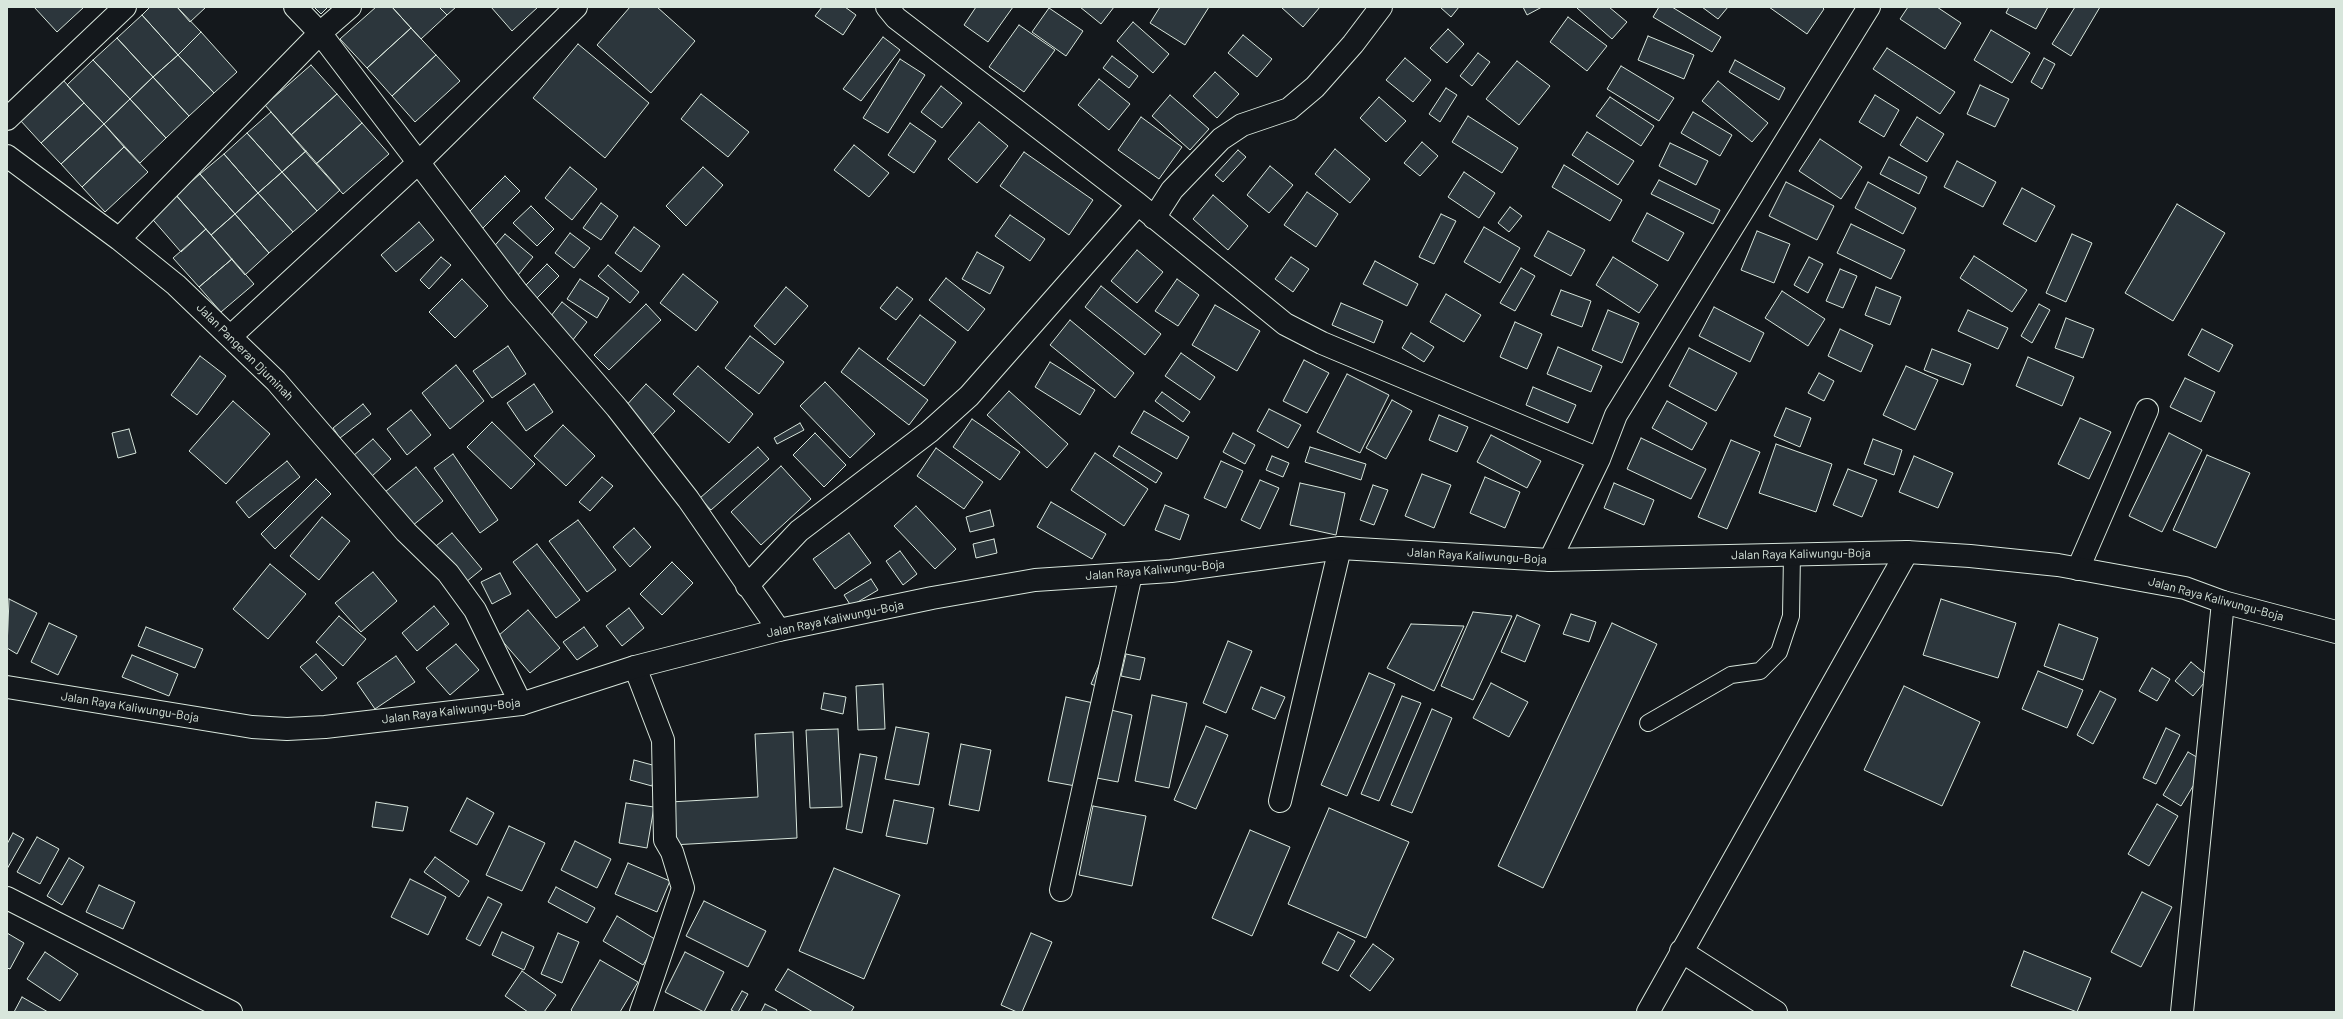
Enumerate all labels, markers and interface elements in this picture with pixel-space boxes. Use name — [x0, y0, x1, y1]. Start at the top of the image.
street label: Jalan Pangeran Djuminah — [193, 300, 297, 404]
street label: Jalan Raya Kaliwungu-Boja — [1407, 545, 1547, 567]
street label: Jalan Raya Kaliwungu-Boja — [1731, 546, 1871, 562]
street label: Jalan Raya Kaliwungu-Boja — [1085, 557, 1225, 583]
street label: Jalan Raya Kaliwungu-Boja — [2147, 574, 2285, 624]
street label: Jalan Raya Kaliwungu-Boja — [765, 597, 905, 641]
street label: Jalan Raya Kaliwungu-Boja — [60, 689, 200, 725]
street label: Jalan Raya Kaliwungu-Boja — [381, 695, 521, 727]

